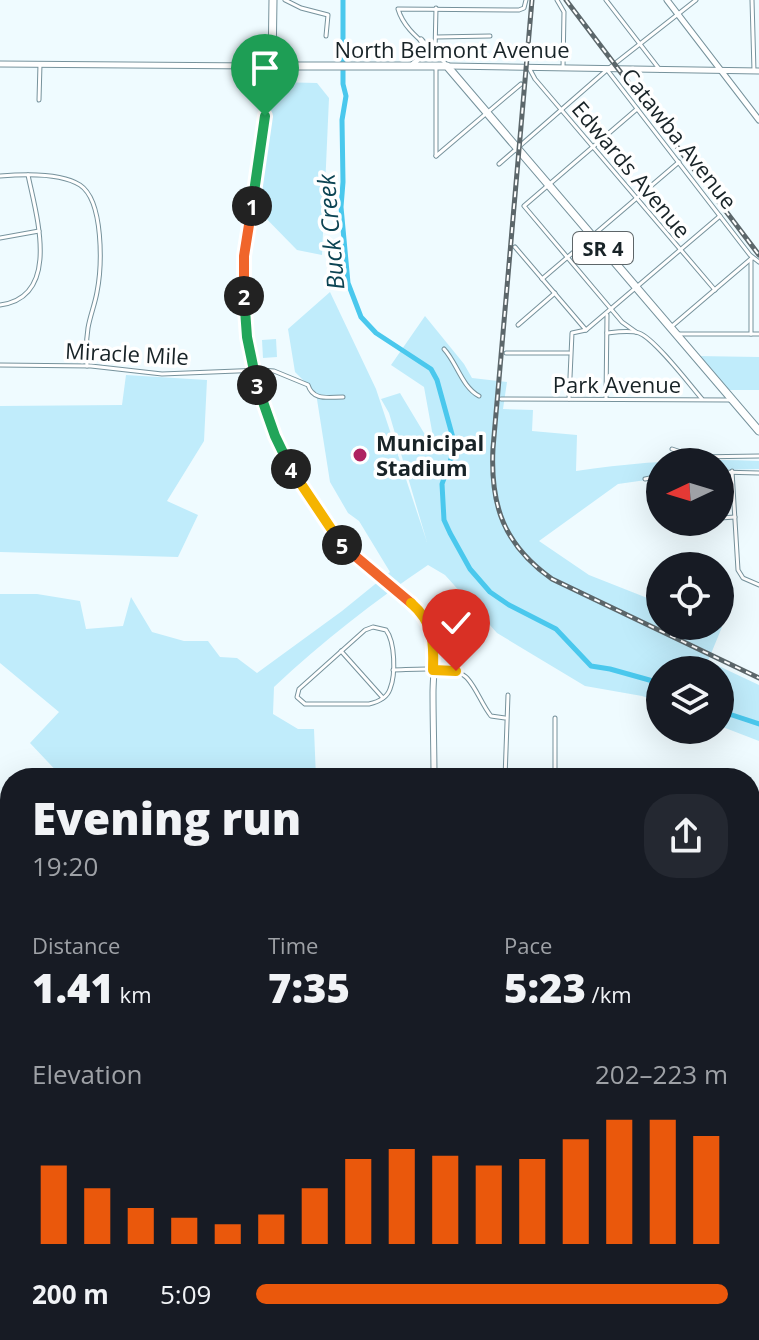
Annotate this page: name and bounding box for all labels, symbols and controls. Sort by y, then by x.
pin [231,34,299,116]
street label: North Belmont Avenue [334,34,570,64]
icon: arrive [243,46,287,90]
street label: Catawba Avenue [615,61,745,215]
street label: Edwards Avenue [566,94,698,244]
water label: Buck Creek [308,171,352,291]
pin: 1 [232,186,272,226]
text: 1 [246,191,258,221]
road number: SR 4 [573,232,633,264]
pin: 2 [224,276,264,316]
text: 2 [238,281,250,311]
street label: Miracle Mile [64,335,190,371]
pin: 3 [237,365,277,405]
street label: Park Avenue [553,369,681,399]
text: 3 [251,370,263,400]
place label: Municipal Stadium [376,427,484,482]
marker: Municipal Stadium [351,446,369,464]
north arrow [646,448,734,536]
map controls [646,448,734,744]
pin: 4 [271,449,311,489]
text: 4 [285,454,297,484]
pin: 5 [322,525,362,565]
text: 5 [336,530,348,560]
button: locate [646,552,734,640]
pin [422,589,490,671]
icon: check [434,601,478,645]
button: layers [646,656,734,744]
text: Evening run [32,788,301,848]
button: share [644,794,728,878]
text: 19:20 [32,848,98,884]
text: Distance [32,930,120,960]
text: Time [268,930,318,960]
text: Pace [504,930,552,960]
text: 1.41 [32,960,114,1015]
text: 7:35 [268,960,350,1015]
text: 5:23 [504,960,586,1015]
text: km [114,979,152,1009]
text: /km [586,979,632,1009]
text: Elevation [32,1056,142,1092]
text: 202–223 m [595,1056,728,1092]
text: 200 m [32,1276,109,1312]
text: 5:09 [160,1276,211,1312]

